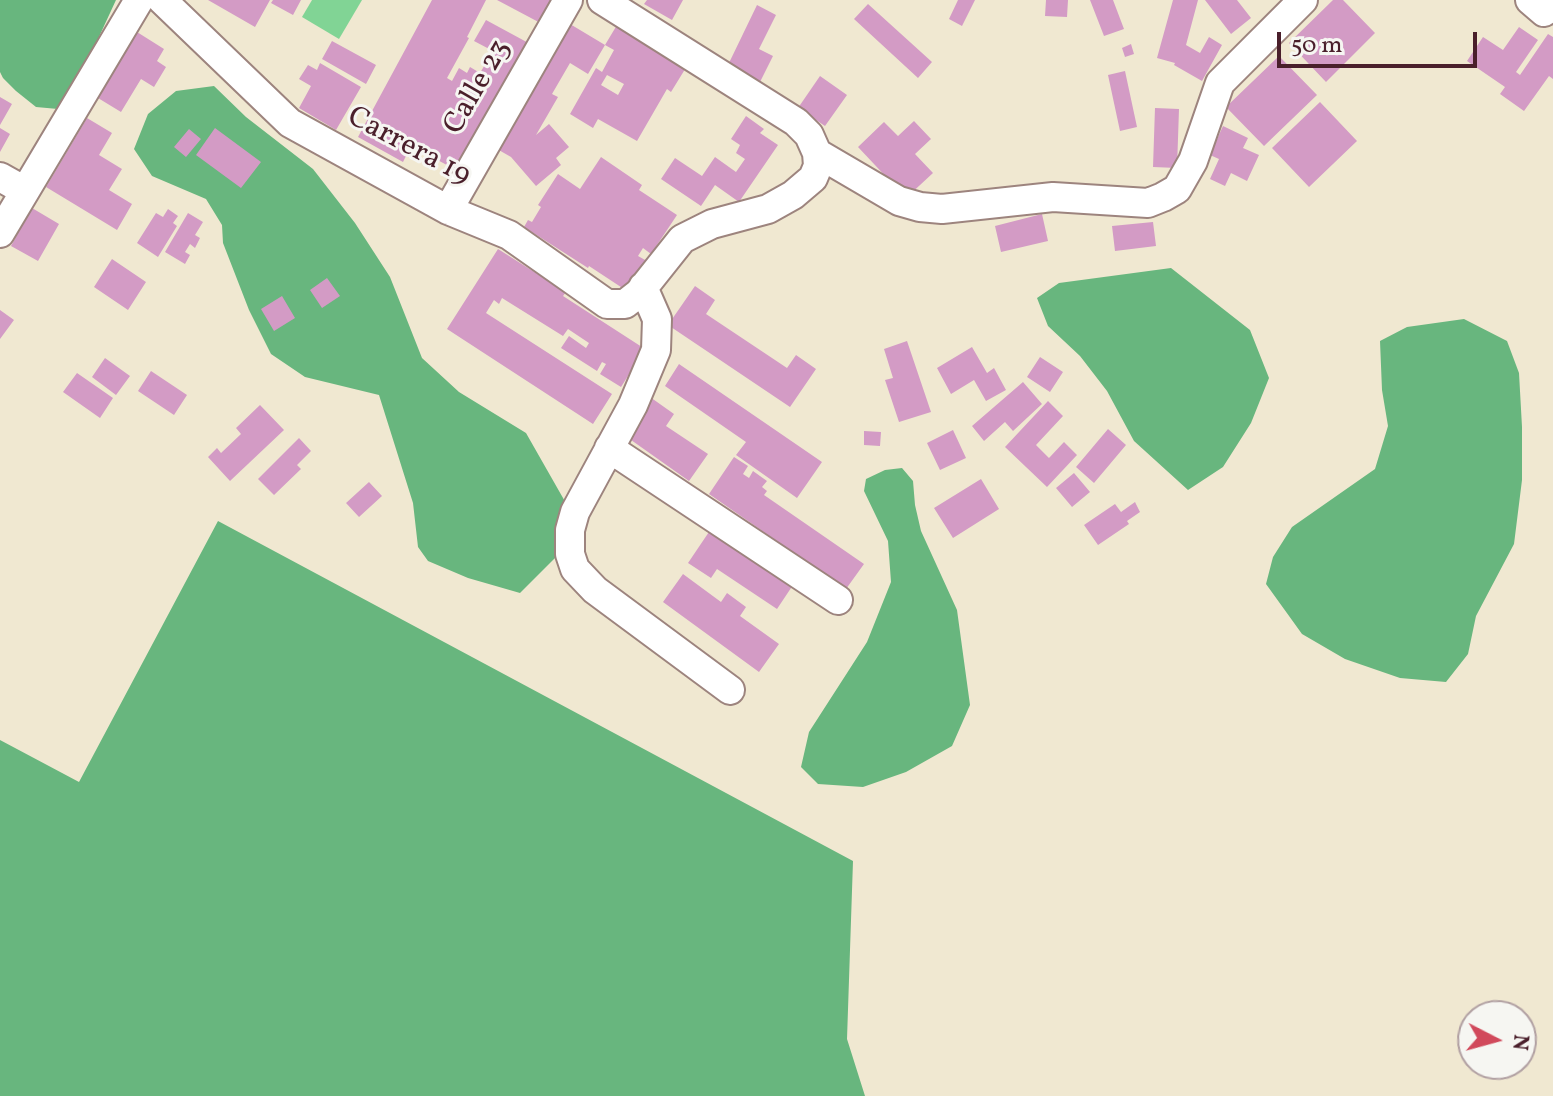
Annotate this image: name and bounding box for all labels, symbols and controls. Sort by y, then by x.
scale bar [1281,16,1481,66]
text: 50 m [1291,29,1343,63]
street label: Calle 23 [438,34,520,142]
street label: Carrera 19 [340,101,476,195]
north arrow [1457,1000,1537,1080]
text: N [1503,1033,1536,1052]

